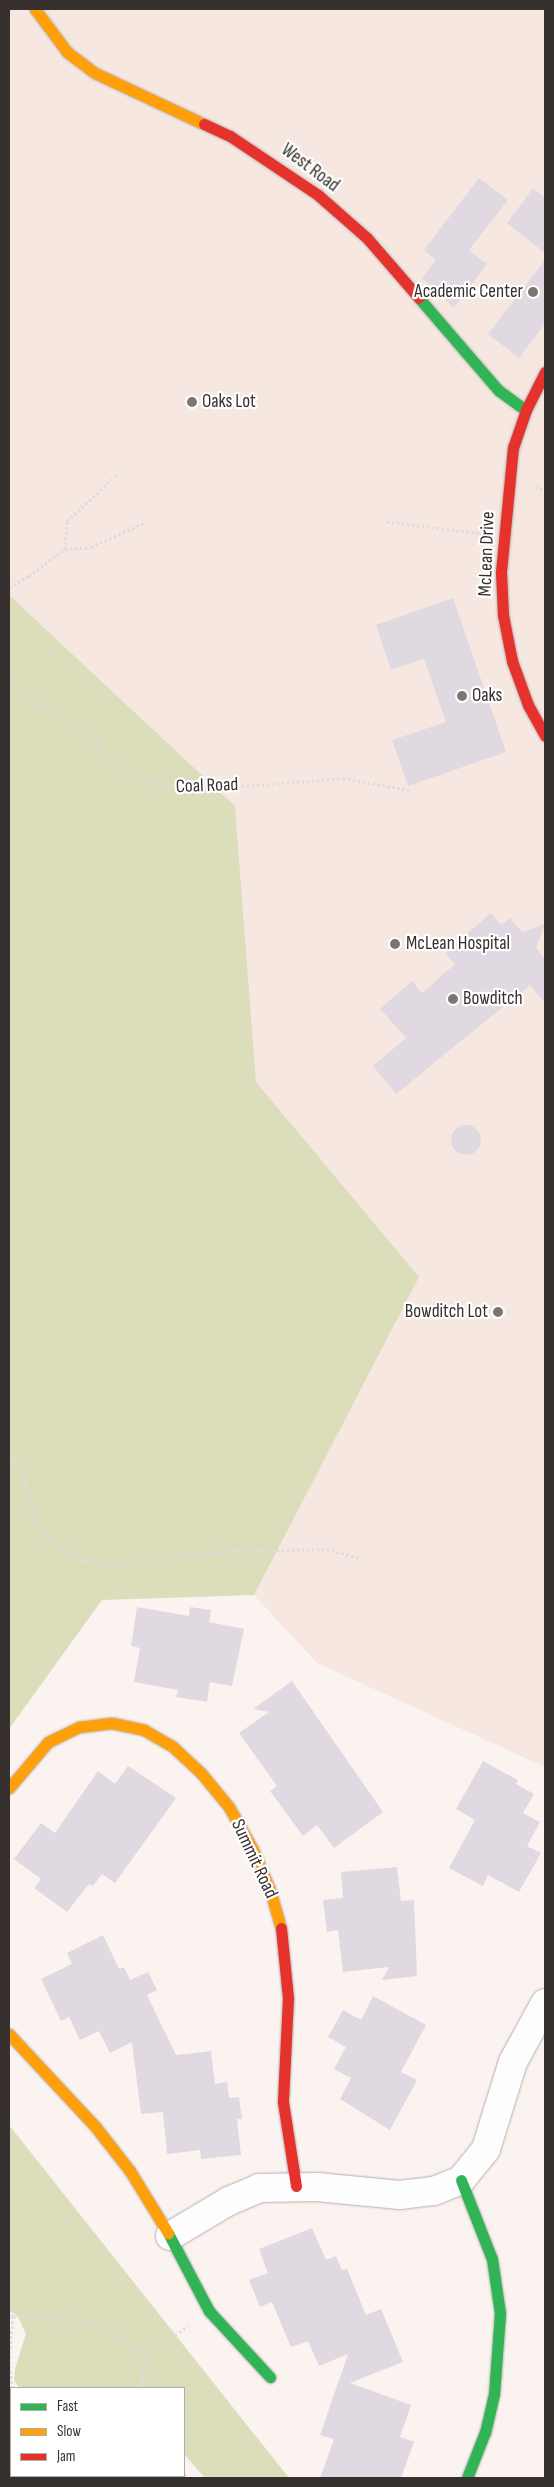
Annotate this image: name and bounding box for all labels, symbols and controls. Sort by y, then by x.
street label: West Road [276,139,344,197]
place label: Academic Center [414,281,523,303]
marker: Academic Center [527,286,539,298]
place label: Oaks Lot [202,391,256,413]
marker: Oaks Lot [186,396,198,408]
street label: McLean Drive [474,511,500,597]
place label: Oaks [472,685,502,707]
marker: Oaks [456,690,468,702]
street label: Coal Road [175,774,239,798]
place label: McLean Hospital [406,933,510,955]
marker: McLean Hospital [388,937,402,951]
place label: Bowditch [463,988,523,1010]
marker: Bowditch [447,993,459,1005]
place label: Bowditch Lot [405,1301,488,1323]
marker: Bowditch Lot [492,1306,504,1318]
street label: Summit Road [226,1816,282,1902]
legend [10,2387,185,2477]
text: Fast [57,2397,78,2416]
text: Slow [57,2422,81,2441]
text: Jam [57,2447,75,2466]

